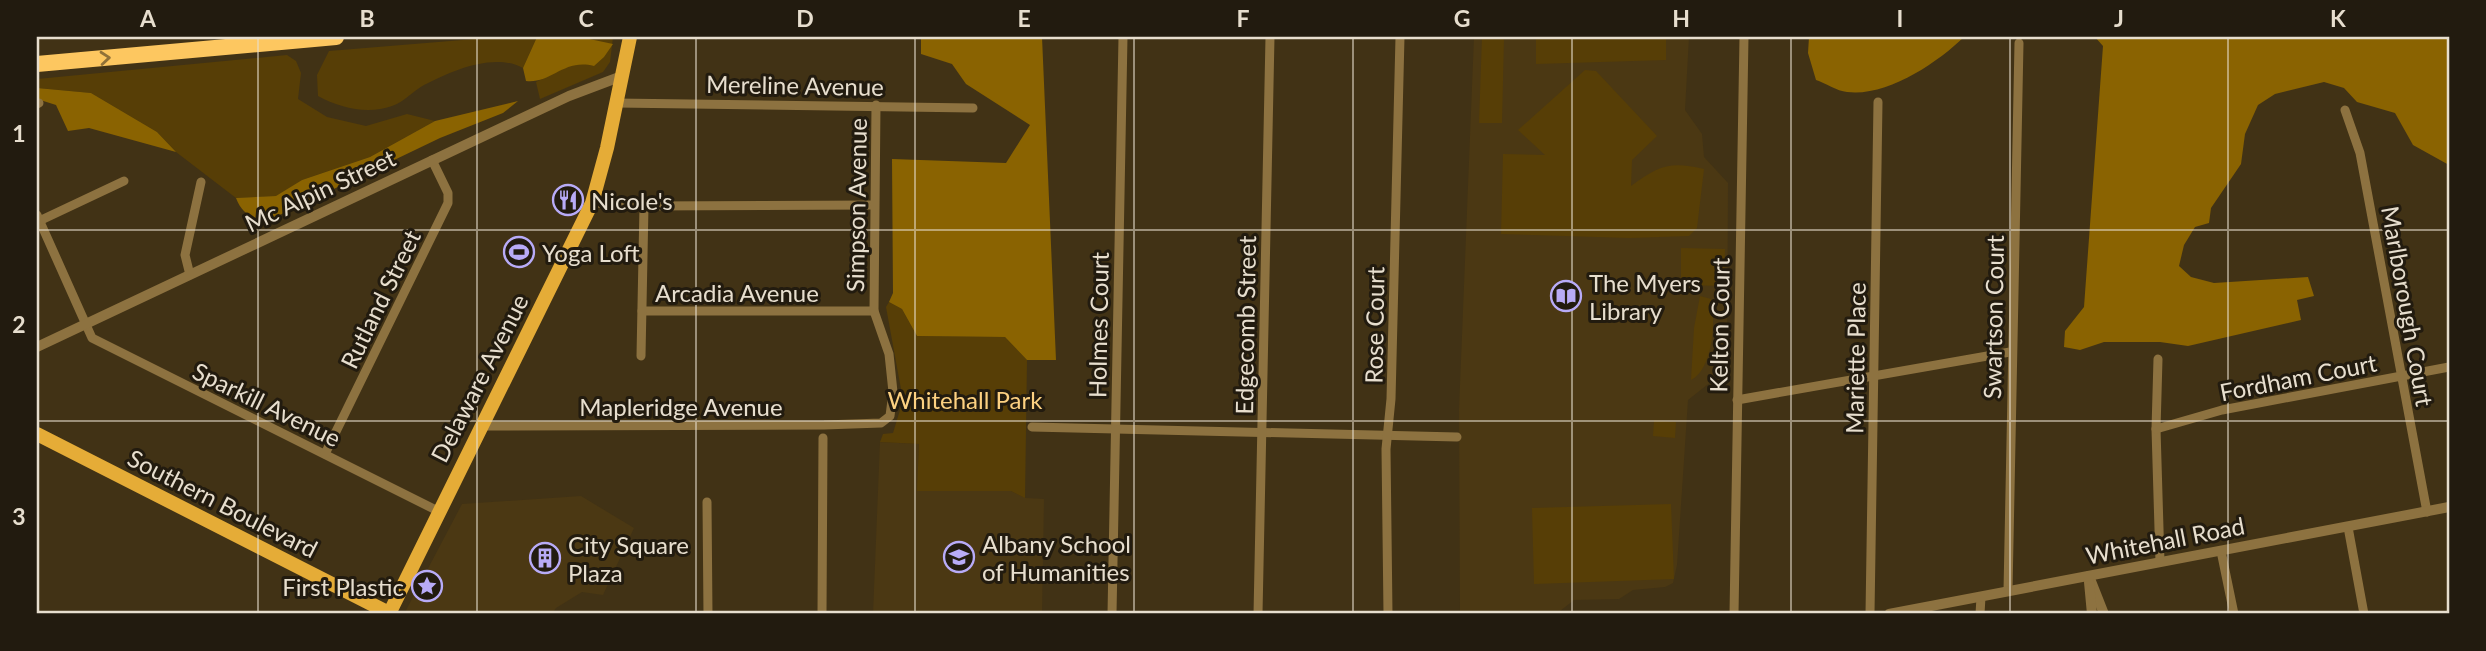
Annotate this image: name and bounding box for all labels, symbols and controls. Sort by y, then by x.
text: A [139,4,157,32]
text: B [359,4,375,32]
text: C [578,4,594,32]
text: D [796,4,814,32]
text: E [1017,4,1031,32]
text: F [1236,4,1250,32]
text: G [1454,4,1470,32]
text: H [1672,4,1690,32]
text: I [1897,4,1903,32]
text: J [2114,4,2124,32]
text: K [2330,4,2346,32]
one-way arrow [100,51,111,66]
street label: Mereline Avenue [706,69,884,101]
street label: Simpson Avenue [840,118,872,292]
text: 1 [12,119,26,147]
street label: Mc Alpin Street [240,142,400,237]
restaurant icon: Nicole's [551,183,585,217]
place label: Nicole's [591,186,673,215]
street label: Marlborough Court [2376,204,2440,409]
street label: Rutland Street [334,225,426,373]
street label: Swartson Court [1977,234,2009,399]
sports icon: Yoga Loft [502,235,536,269]
street label: Edgecomb Street [1229,235,1261,415]
place label: Yoga Loft [542,238,640,267]
street label: Holmes Court [1082,251,1114,398]
street label: Kelton Court [1703,257,1735,393]
street label: Rose Court [1358,266,1390,384]
place label: The Myers Library [1589,268,1701,325]
street label: Arcadia Avenue [655,278,819,307]
library icon: The Myers Library [1549,279,1583,313]
street label: Mariette Place [1839,282,1871,434]
street label: Delaware Avenue [424,289,534,467]
text: 2 [12,310,26,338]
street label: Fordham Court [2217,348,2379,406]
street label: Sparkill Avenue [188,356,346,452]
park label: Whitehall Park [888,385,1043,414]
street label: Mapleridge Avenue [579,392,783,421]
street label: Southern Boulevard [123,443,323,563]
text: 3 [12,502,26,530]
street label: Whitehall Road [2083,510,2247,570]
place label: Albany School of Humanities [982,529,1131,586]
place label: City Square Plaza [568,530,689,587]
school or university icon: Albany School of Humanities [942,540,976,574]
building icon: City Square Plaza [528,541,562,575]
place icon: First Plastic [410,569,444,603]
place label: First Plastic [282,572,404,601]

